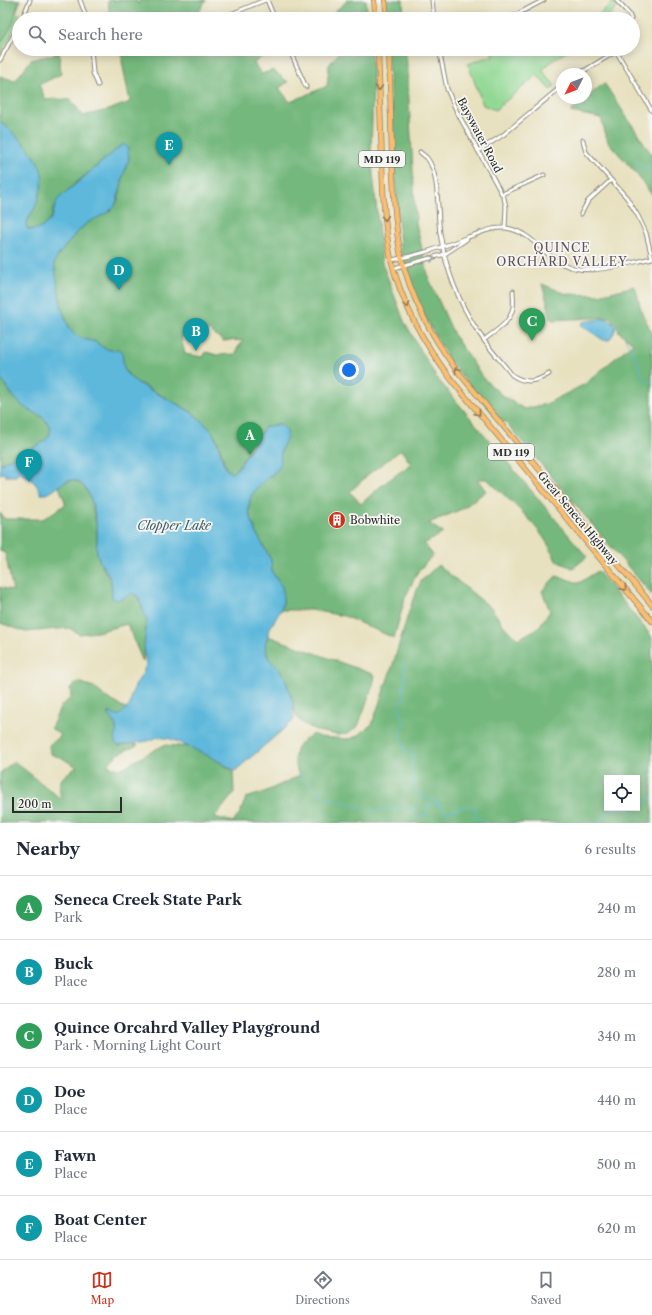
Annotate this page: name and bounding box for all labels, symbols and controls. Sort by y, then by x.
search box [12,12,640,56]
icon: search [26,23,48,45]
text: Search here [58,25,143,44]
north arrow [556,68,592,104]
one-way arrow [375,85,384,91]
street label: Bayswater Road [454,95,506,175]
pin: E [156,132,182,165]
road number: MD 119 [359,151,405,167]
one-way arrow [381,215,390,221]
district label: QUINCE ORCHARD VALLEY [496,240,628,269]
one-way arrow [428,254,435,263]
pin: D [106,257,132,290]
one-way arrow [402,302,410,309]
pin: C [519,308,545,341]
pin: B [183,318,209,351]
your location [339,360,359,380]
one-way arrow [454,368,461,375]
one-way arrow [474,408,481,416]
pin: A [237,422,263,455]
road number: MD 119 [488,444,534,460]
pin: F [16,449,42,482]
street label: Great Seneca Highway [535,468,622,568]
building icon: Bobwhite [327,510,347,530]
place label: Bobwhite [350,513,400,527]
water label: Clopper Lake [137,518,212,533]
one-way arrow [620,584,627,591]
map controls [604,775,640,811]
button: locate [604,775,640,811]
scale bar [12,795,122,814]
text: 200 m [18,797,51,811]
text: Nearby [16,839,80,859]
text: 6 results [585,841,636,857]
text: Seneca Creek State Park [54,890,242,909]
text: A [24,900,34,916]
text: 240 m [597,900,636,916]
text: Park [54,909,82,925]
text: Buck [54,954,93,973]
text: B [24,964,34,980]
text: 280 m [597,964,636,980]
text: Place [54,973,87,989]
text: Quince Orcahrd Valley Playground [54,1018,320,1037]
text: C [24,1028,34,1044]
text: 340 m [598,1028,636,1044]
text: Park · Morning Light Court [54,1037,221,1053]
text: Doe [54,1082,86,1101]
text: D [23,1092,35,1108]
text: 440 m [597,1092,636,1108]
text: Place [54,1101,87,1117]
text: Fawn [54,1146,96,1165]
text: E [24,1156,34,1172]
text: 500 m [597,1156,636,1172]
text: Place [54,1165,87,1181]
text: Boat Center [54,1210,147,1229]
text: F [25,1220,33,1236]
text: 620 m [597,1220,636,1236]
text: Place [54,1229,87,1245]
tab: Map [91,1269,114,1307]
tab: Directions [295,1269,350,1307]
tab: Saved [531,1269,561,1307]

